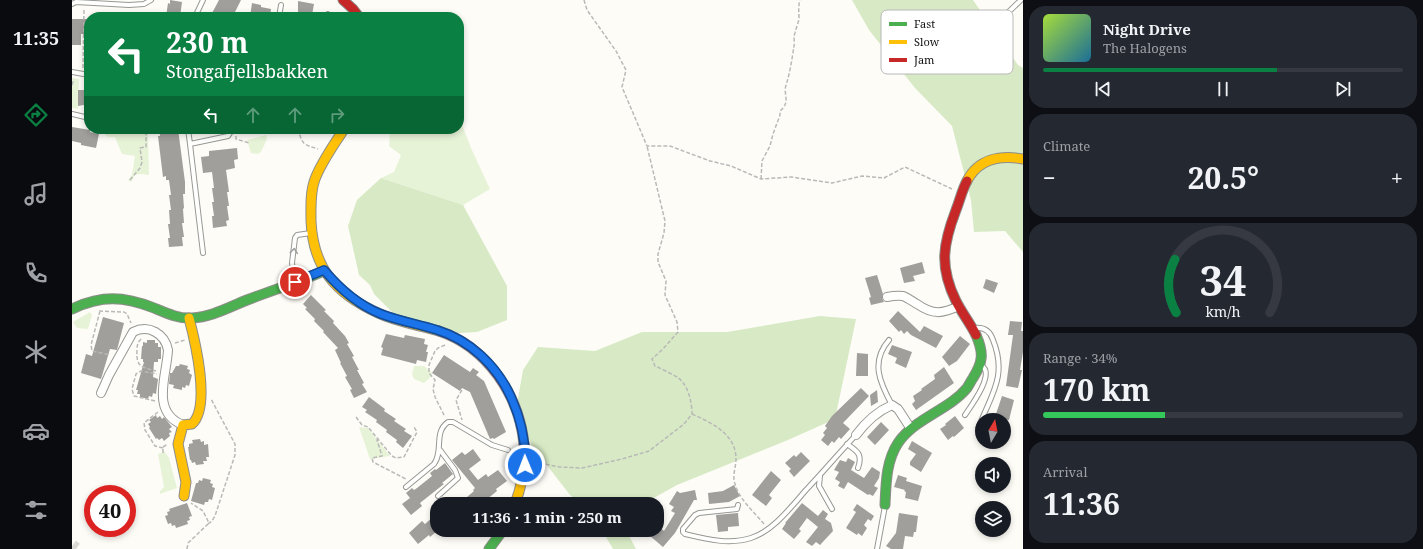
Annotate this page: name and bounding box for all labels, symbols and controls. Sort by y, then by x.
legend [881,10,1013,74]
text: Fast [914,16,935,31]
text: Night Drive [1103,19,1191,39]
text: 230 m [166,23,248,61]
text: 11:35 [13,26,59,50]
icon: left [100,28,152,80]
text: Slow [914,34,940,49]
text: The Halogens [1103,39,1187,57]
text: Jam [913,52,935,67]
text: Stongafjellsbakken [166,59,328,83]
icon: previous [1092,78,1114,100]
icon: pause [1212,78,1234,100]
icon: next [1332,78,1354,100]
icon: directions [22,101,50,129]
icon: left [200,104,222,126]
icon: ahead [242,104,264,126]
icon: ahead [284,104,306,126]
icon: right [326,104,348,126]
text: Climate [1043,137,1090,155]
text: 20.5° [1187,157,1259,198]
text: − [1043,162,1056,192]
text: + [1391,162,1403,192]
icon: music [22,180,50,208]
one-way arrow [289,248,298,254]
text: 34 [1199,251,1247,307]
icon: phone [22,259,50,287]
pin [278,265,312,299]
icon: arrive [284,271,306,293]
text: km/h [1205,301,1241,320]
icon: climate [22,338,50,366]
text: Range · 34% [1043,349,1117,367]
text: 170 km [1043,369,1150,410]
north arrow [975,413,1011,449]
map controls [975,413,1011,537]
icon: car [22,417,50,445]
position arrow [504,444,546,486]
button: sound [975,457,1011,493]
text: Arrival [1043,463,1087,481]
text: 11:36 [1043,483,1120,524]
speed limit sign: 40 [84,485,136,537]
icon: filters [22,496,50,524]
button: layers [975,501,1011,537]
text: 11:36 · 1 min · 250 m [472,507,622,527]

